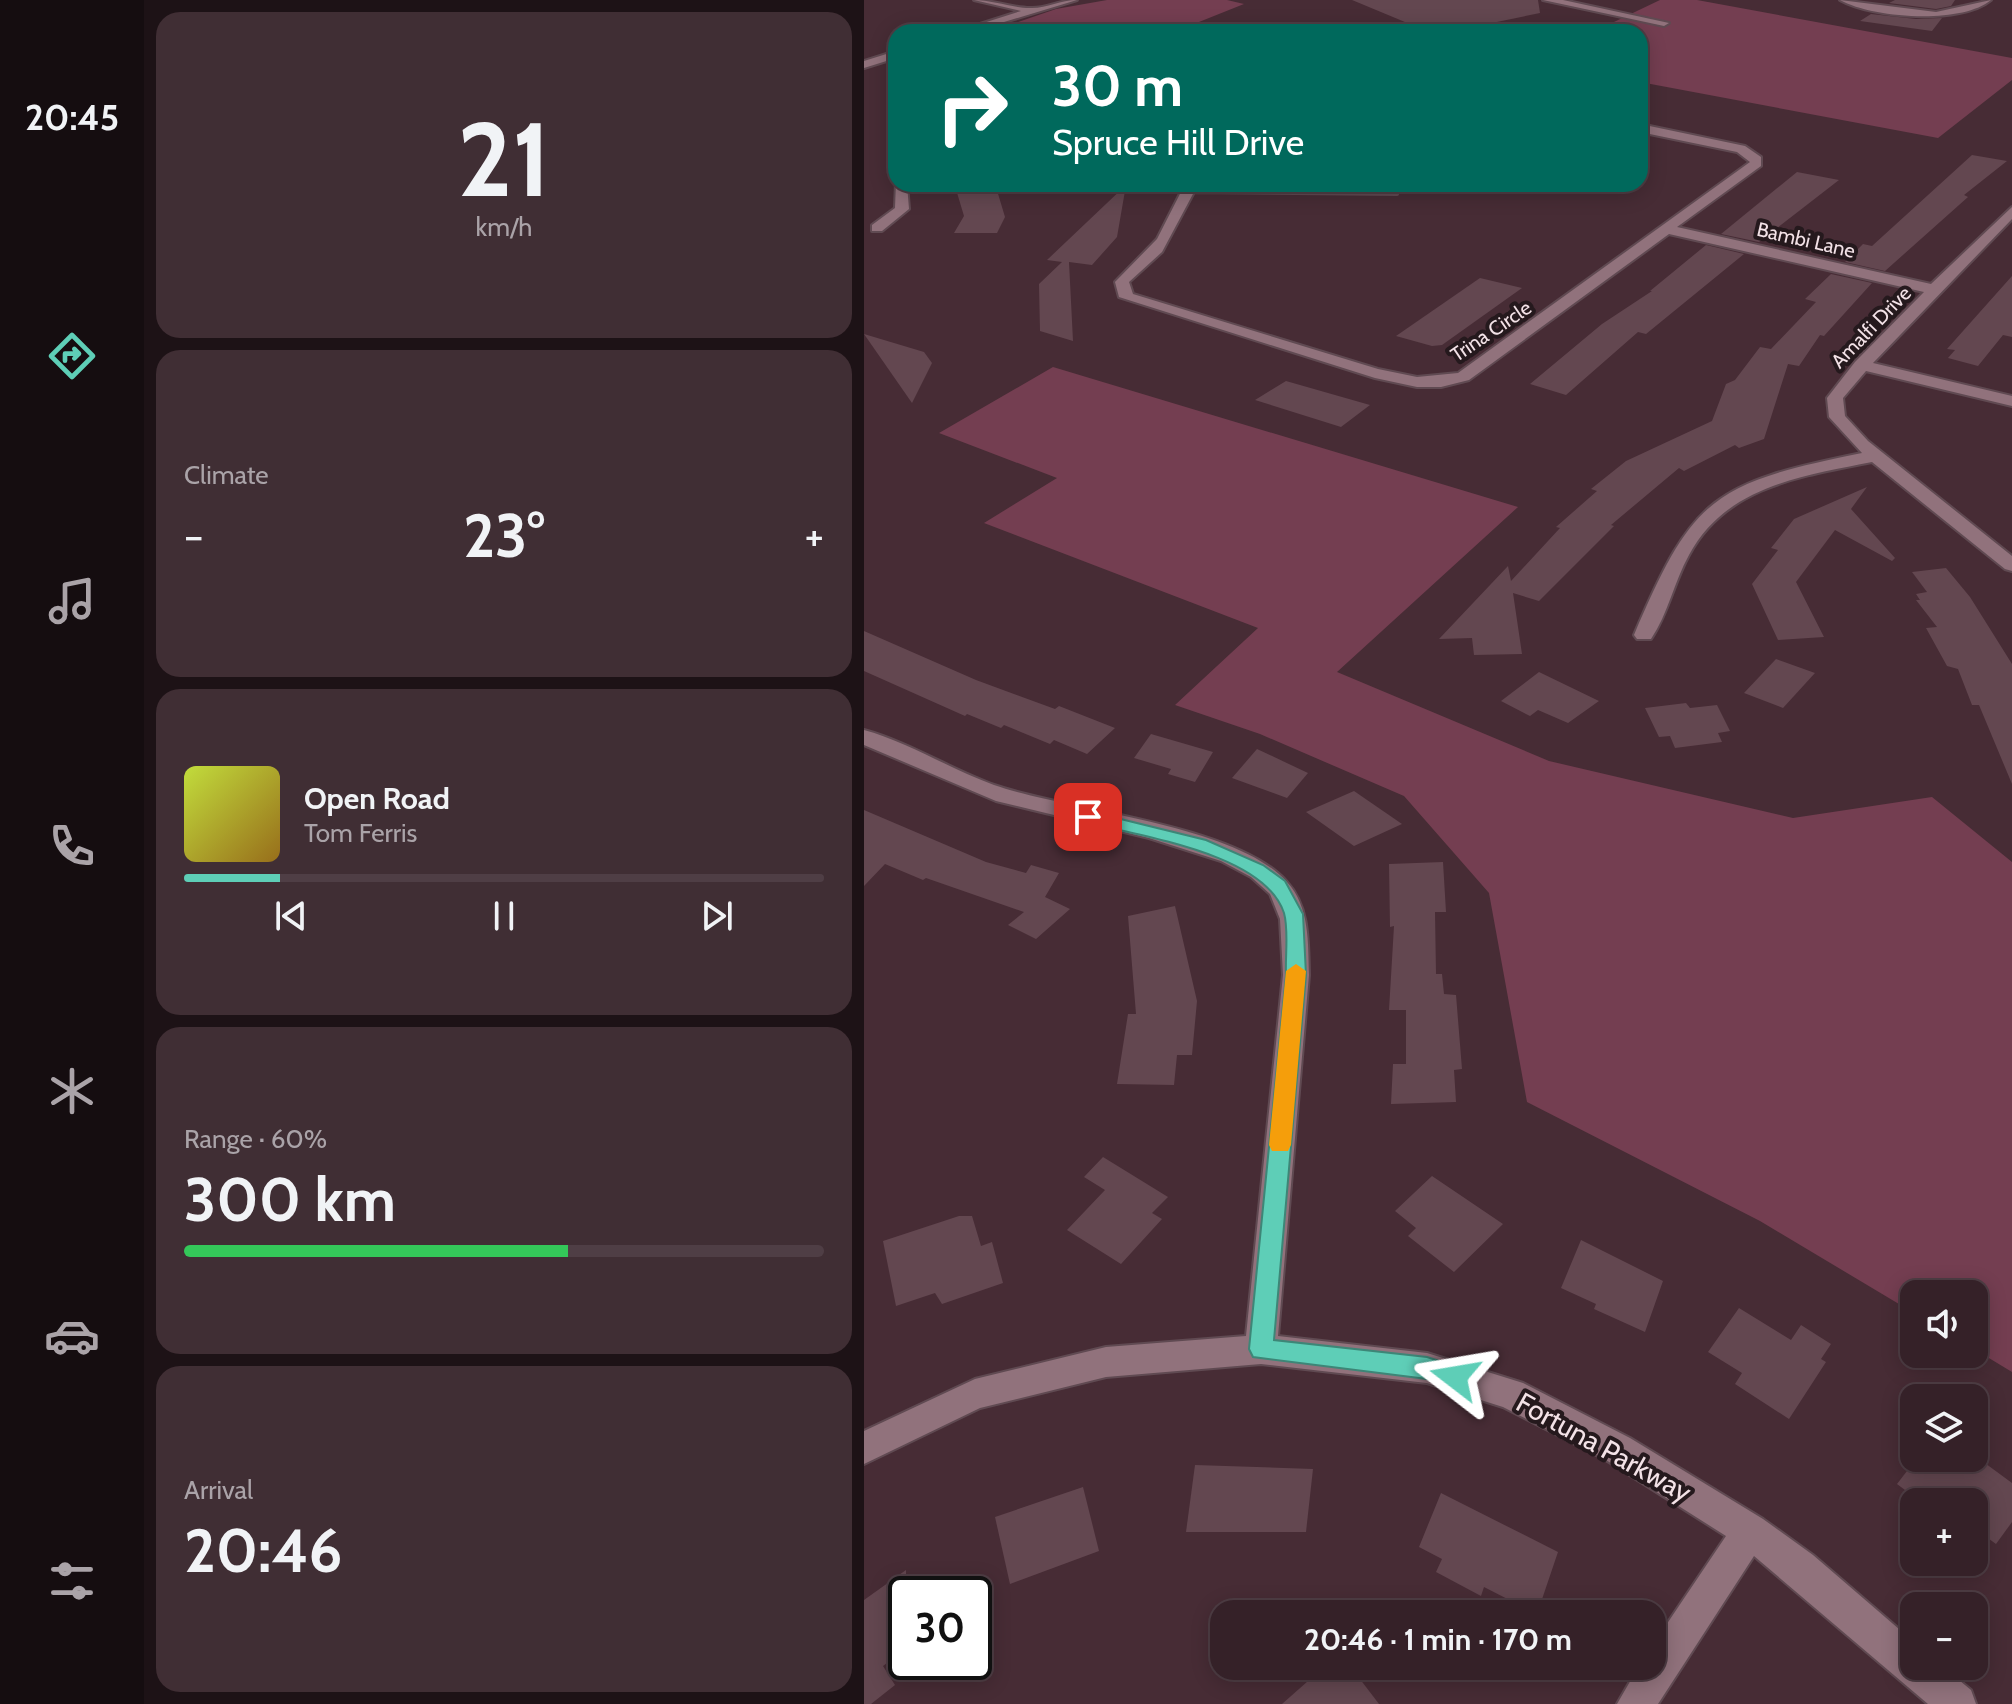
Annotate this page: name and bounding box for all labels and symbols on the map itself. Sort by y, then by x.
street label: Bambi Lane [1755,217,1857,263]
street label: Amalfi Drive [1826,281,1916,373]
street label: Trina Circle [1446,295,1536,367]
pin [1054,783,1122,851]
position arrow [1413,1335,1497,1419]
street label: Fortuna Parkway [1511,1385,1697,1509]
speed limit sign: 30 [888,1576,992,1680]

